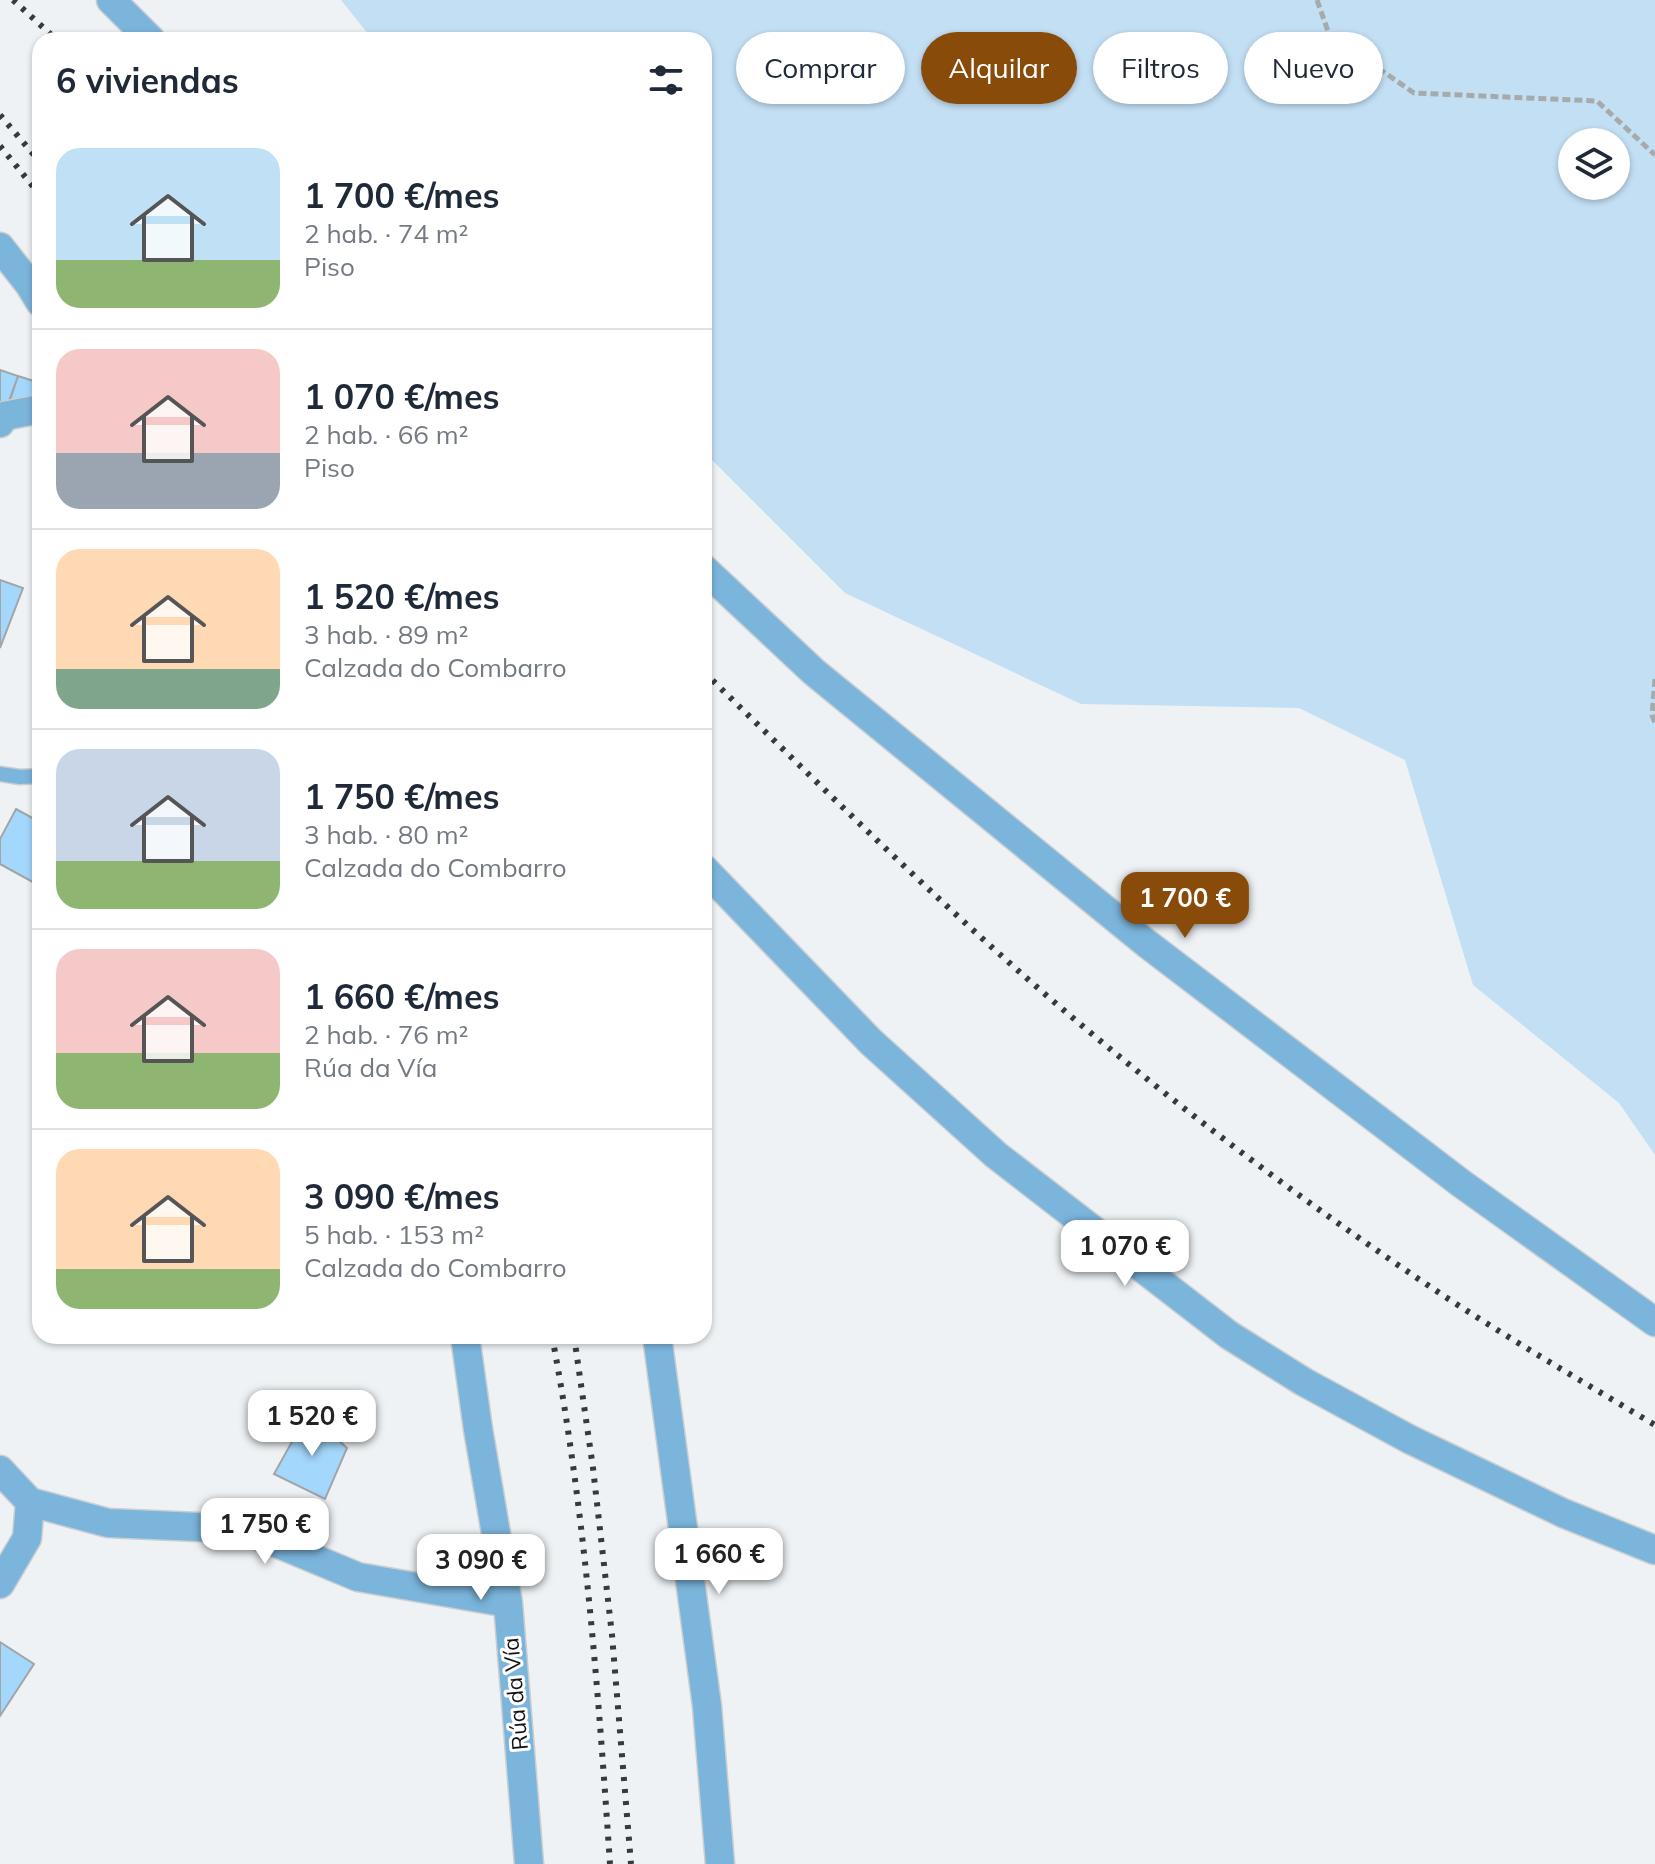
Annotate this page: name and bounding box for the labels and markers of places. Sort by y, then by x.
pin: 1 700 € [1111,872,1259,940]
pin: 1 070 € [1051,1220,1199,1288]
pin: 1 520 € [238,1390,386,1458]
pin: 1 750 € [191,1498,339,1566]
pin: 1 660 € [645,1528,793,1596]
pin: 3 090 € [407,1534,555,1602]

